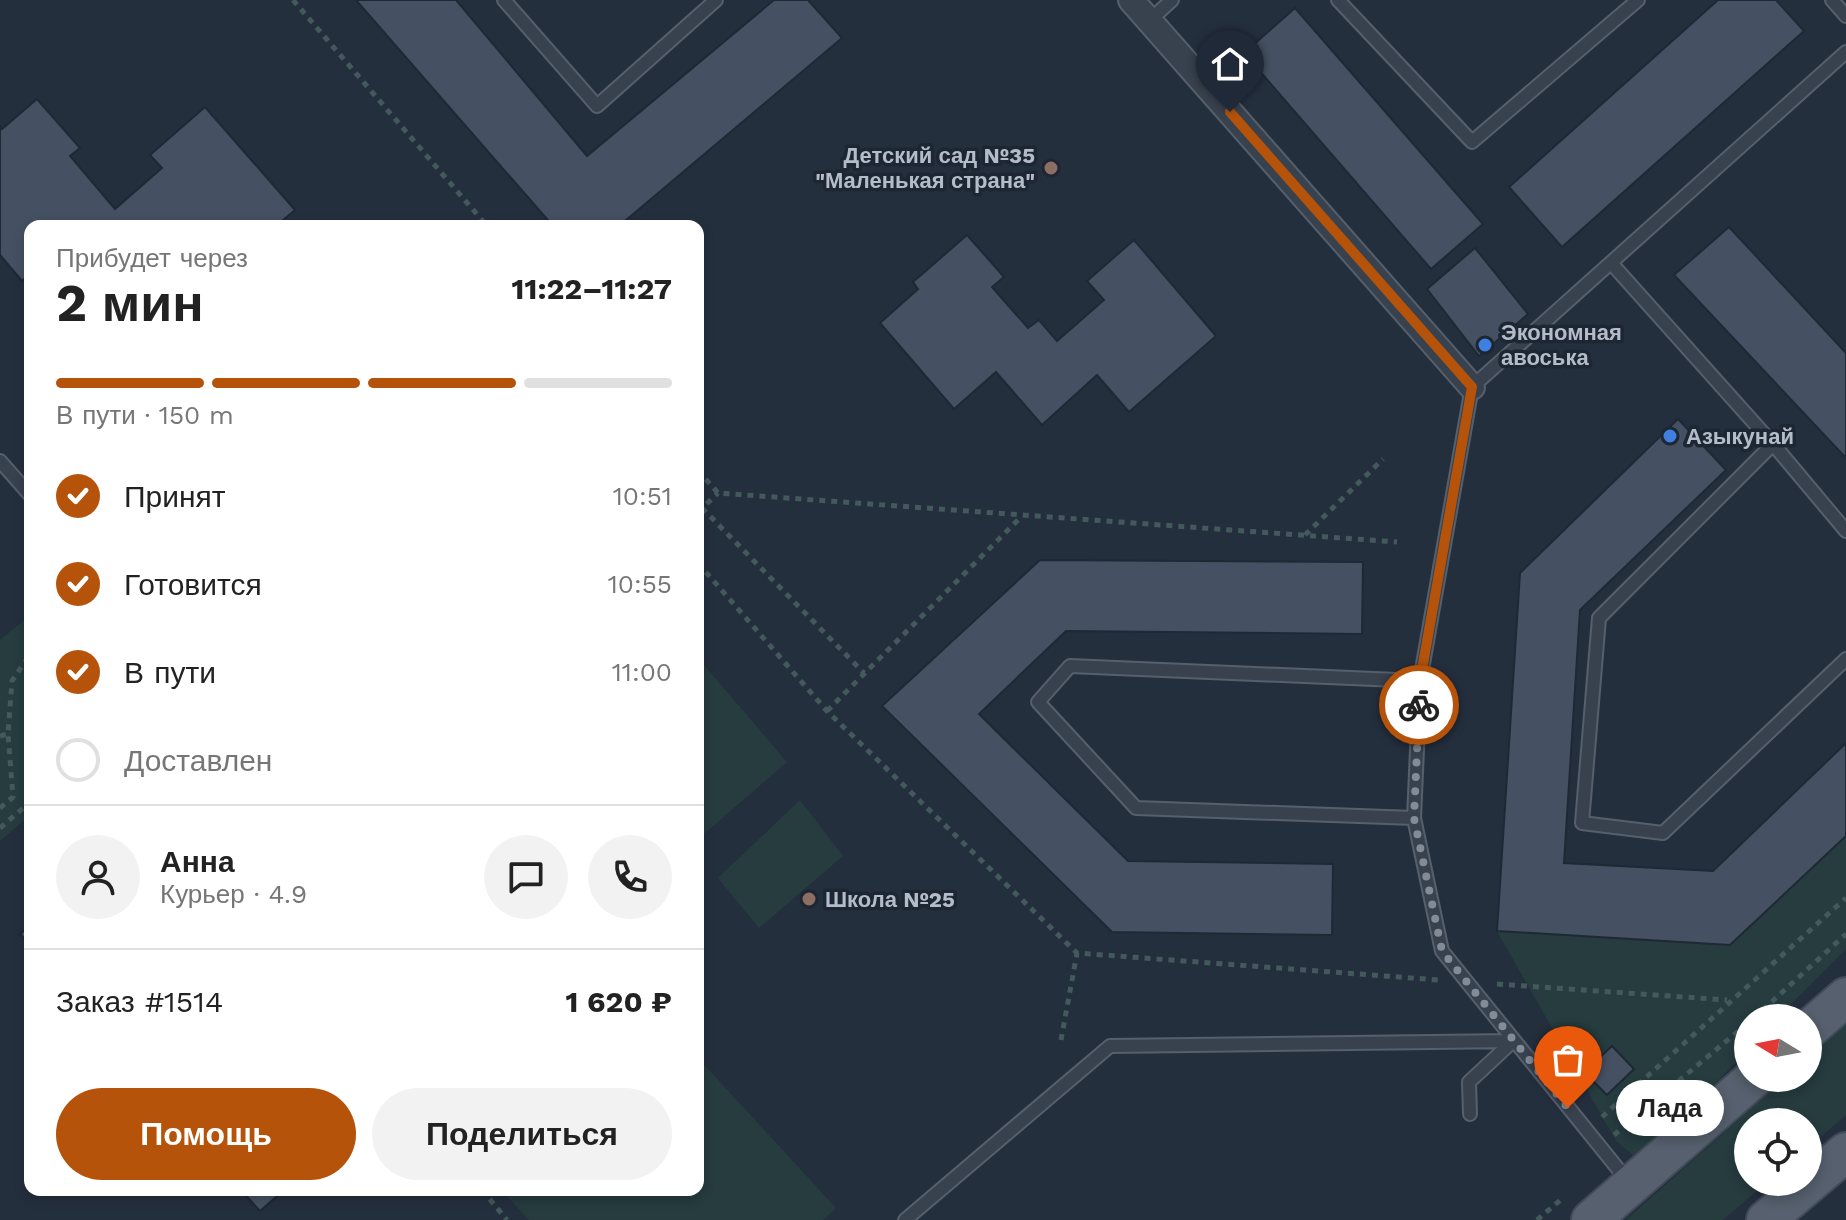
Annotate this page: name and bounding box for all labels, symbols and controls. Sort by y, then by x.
pin [1196,30,1264,112]
icon: home [1208,42,1252,86]
place label: Детский сад №35 "Маленькая страна" [815,143,1035,193]
marker: Детский сад №35 "Маленькая страна" [1042,159,1060,177]
text: Прибудет через [56,243,248,273]
text: 11:22–11:27 [512,271,672,306]
text: 2 мин [56,273,204,334]
place label: Экономная авоська [1501,320,1622,370]
marker: Экономная авоська [1476,336,1494,354]
text: В пути · 150 m [56,400,234,430]
place label: Азыкунай [1686,424,1794,449]
marker: Азыкунай [1661,427,1679,445]
icon: check [56,474,100,518]
text: Принят [124,479,226,514]
text: 10:51 [613,481,672,511]
icon: check [56,562,100,606]
text: Готовится [124,567,262,602]
text: 10:55 [608,569,672,599]
icon: check [56,650,100,694]
text: В пути [124,655,216,690]
text: 11:00 [612,657,672,687]
courier [1379,665,1459,745]
icon: bike [1397,683,1441,727]
text: Доставлен [124,743,272,778]
button: person [56,835,140,919]
button: chat [484,835,568,919]
button: phone [588,835,672,919]
text: Анна [160,844,235,879]
text: Курьер · 4.9 [160,879,307,909]
place label: Школа №25 [825,887,955,912]
marker: Школа №25 [800,890,818,908]
text: Заказ #1514 [56,984,223,1019]
text: 1 620 ₽ [566,984,672,1019]
north arrow [1734,1004,1822,1092]
map controls [1734,1004,1822,1196]
pin [1534,1026,1602,1108]
icon: bag [1546,1038,1590,1082]
callout: Лада [1616,1080,1724,1136]
button: Помощь [56,1088,356,1180]
button: Поделиться [372,1088,672,1180]
text: Лада [1638,1093,1702,1123]
button: locate [1734,1108,1822,1196]

